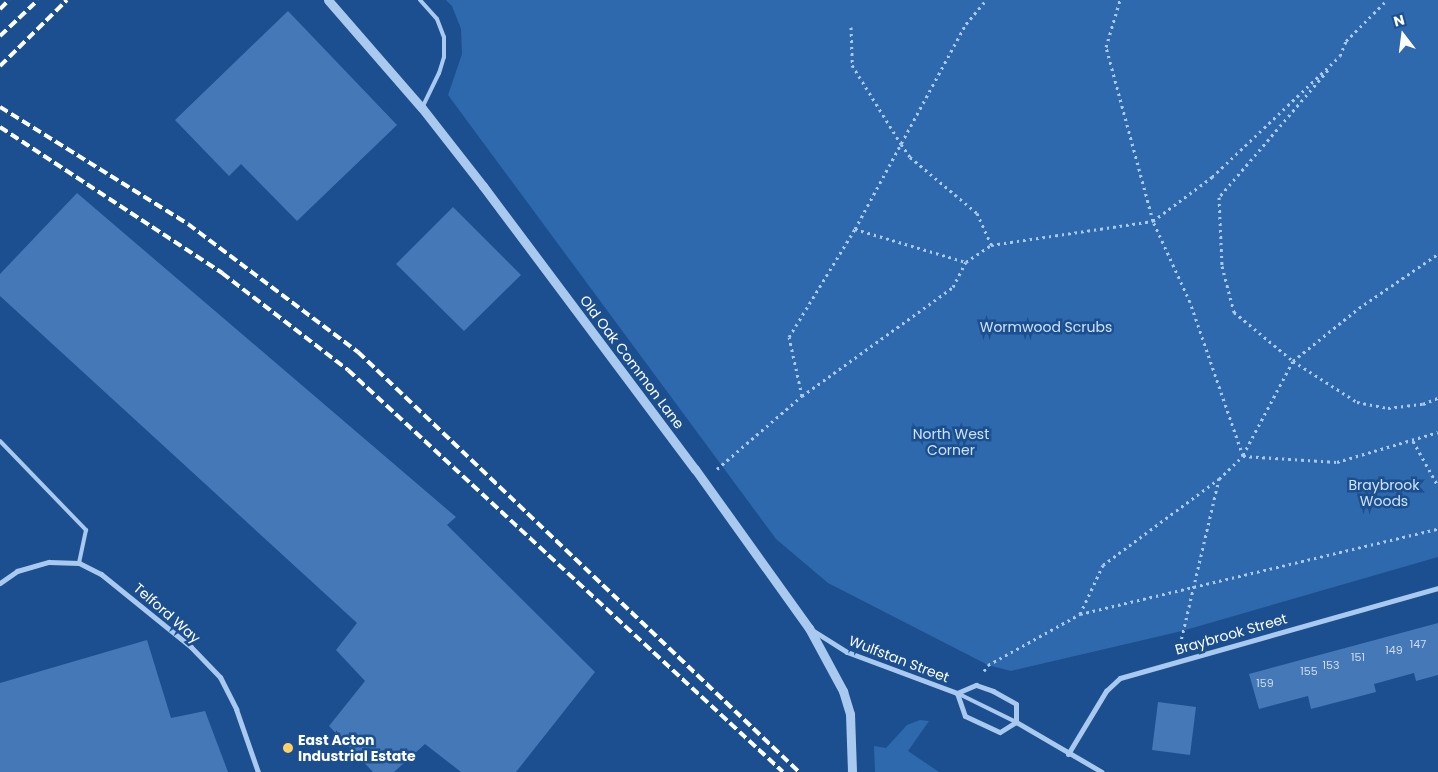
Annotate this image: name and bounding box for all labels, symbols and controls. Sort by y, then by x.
text: N [1391,9,1407,32]
north arrow [1378,10,1428,60]
street label: Old Oak Common Lane [576,292,688,432]
park label: Wormwood Scrubs [980,319,1112,335]
park label: North West Corner [913,426,989,458]
park label: Braybrook Woods [1349,477,1419,510]
street label: Telford Way [130,580,204,646]
street label: Braybrook Street [1173,610,1289,658]
street label: Wulfstan Street [846,632,952,686]
house number: 147 [1410,637,1426,651]
house number: 149 [1385,643,1403,657]
house number: 151 [1351,650,1365,664]
house number: 153 [1323,658,1339,672]
house number: 155 [1300,664,1318,678]
house number: 159 [1256,676,1274,690]
place label: East Acton Industrial Estate [298,732,416,764]
marker: East Acton Industrial Estate [282,742,294,754]

